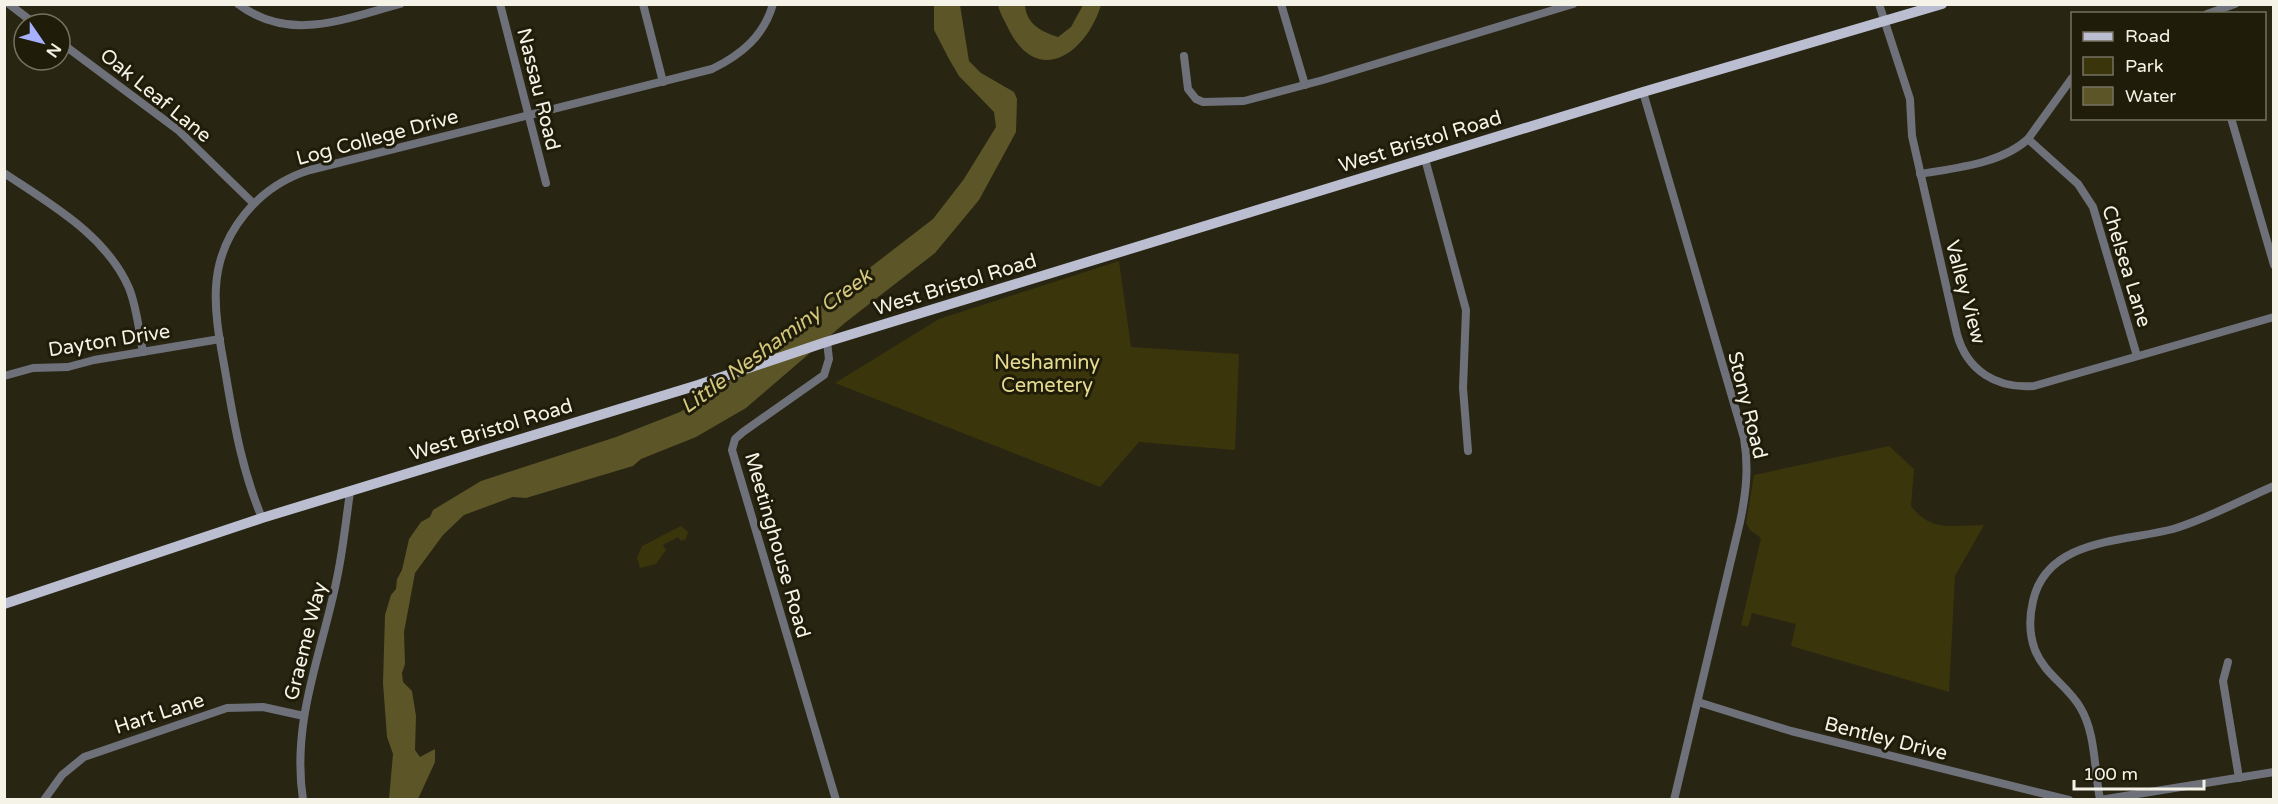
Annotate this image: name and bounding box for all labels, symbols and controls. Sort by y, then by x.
north arrow [12,12,72,72]
legend [2071,12,2266,120]
text: Road [2125,25,2170,47]
street label: Nassau Road [511,26,565,153]
text: N [42,39,65,61]
street label: Oak Leaf Lane [95,44,216,148]
text: Park [2125,55,2164,77]
text: Water [2125,85,2176,107]
street label: Log College Drive [294,105,461,171]
street label: West Bristol Road [1336,106,1505,178]
street label: Chelsea Lane [2096,203,2156,330]
street label: Valley View [1940,238,1990,347]
street label: West Bristol Road [871,249,1040,321]
water label: Little Neshaminy Creek [676,263,878,419]
street label: Dayton Drive [46,319,172,362]
street label: Stony Road [1722,349,1772,461]
park label: Neshaminy Cemetery [994,351,1100,398]
street label: West Bristol Road [407,394,576,466]
street label: Meetinghouse Road [739,450,815,641]
street label: Graeme Way [280,579,332,703]
street label: Hart Lane [111,688,207,740]
street label: Bentley Drive [1822,712,1950,766]
scale bar [2074,753,2204,791]
text: 100 m [2083,763,2138,785]

